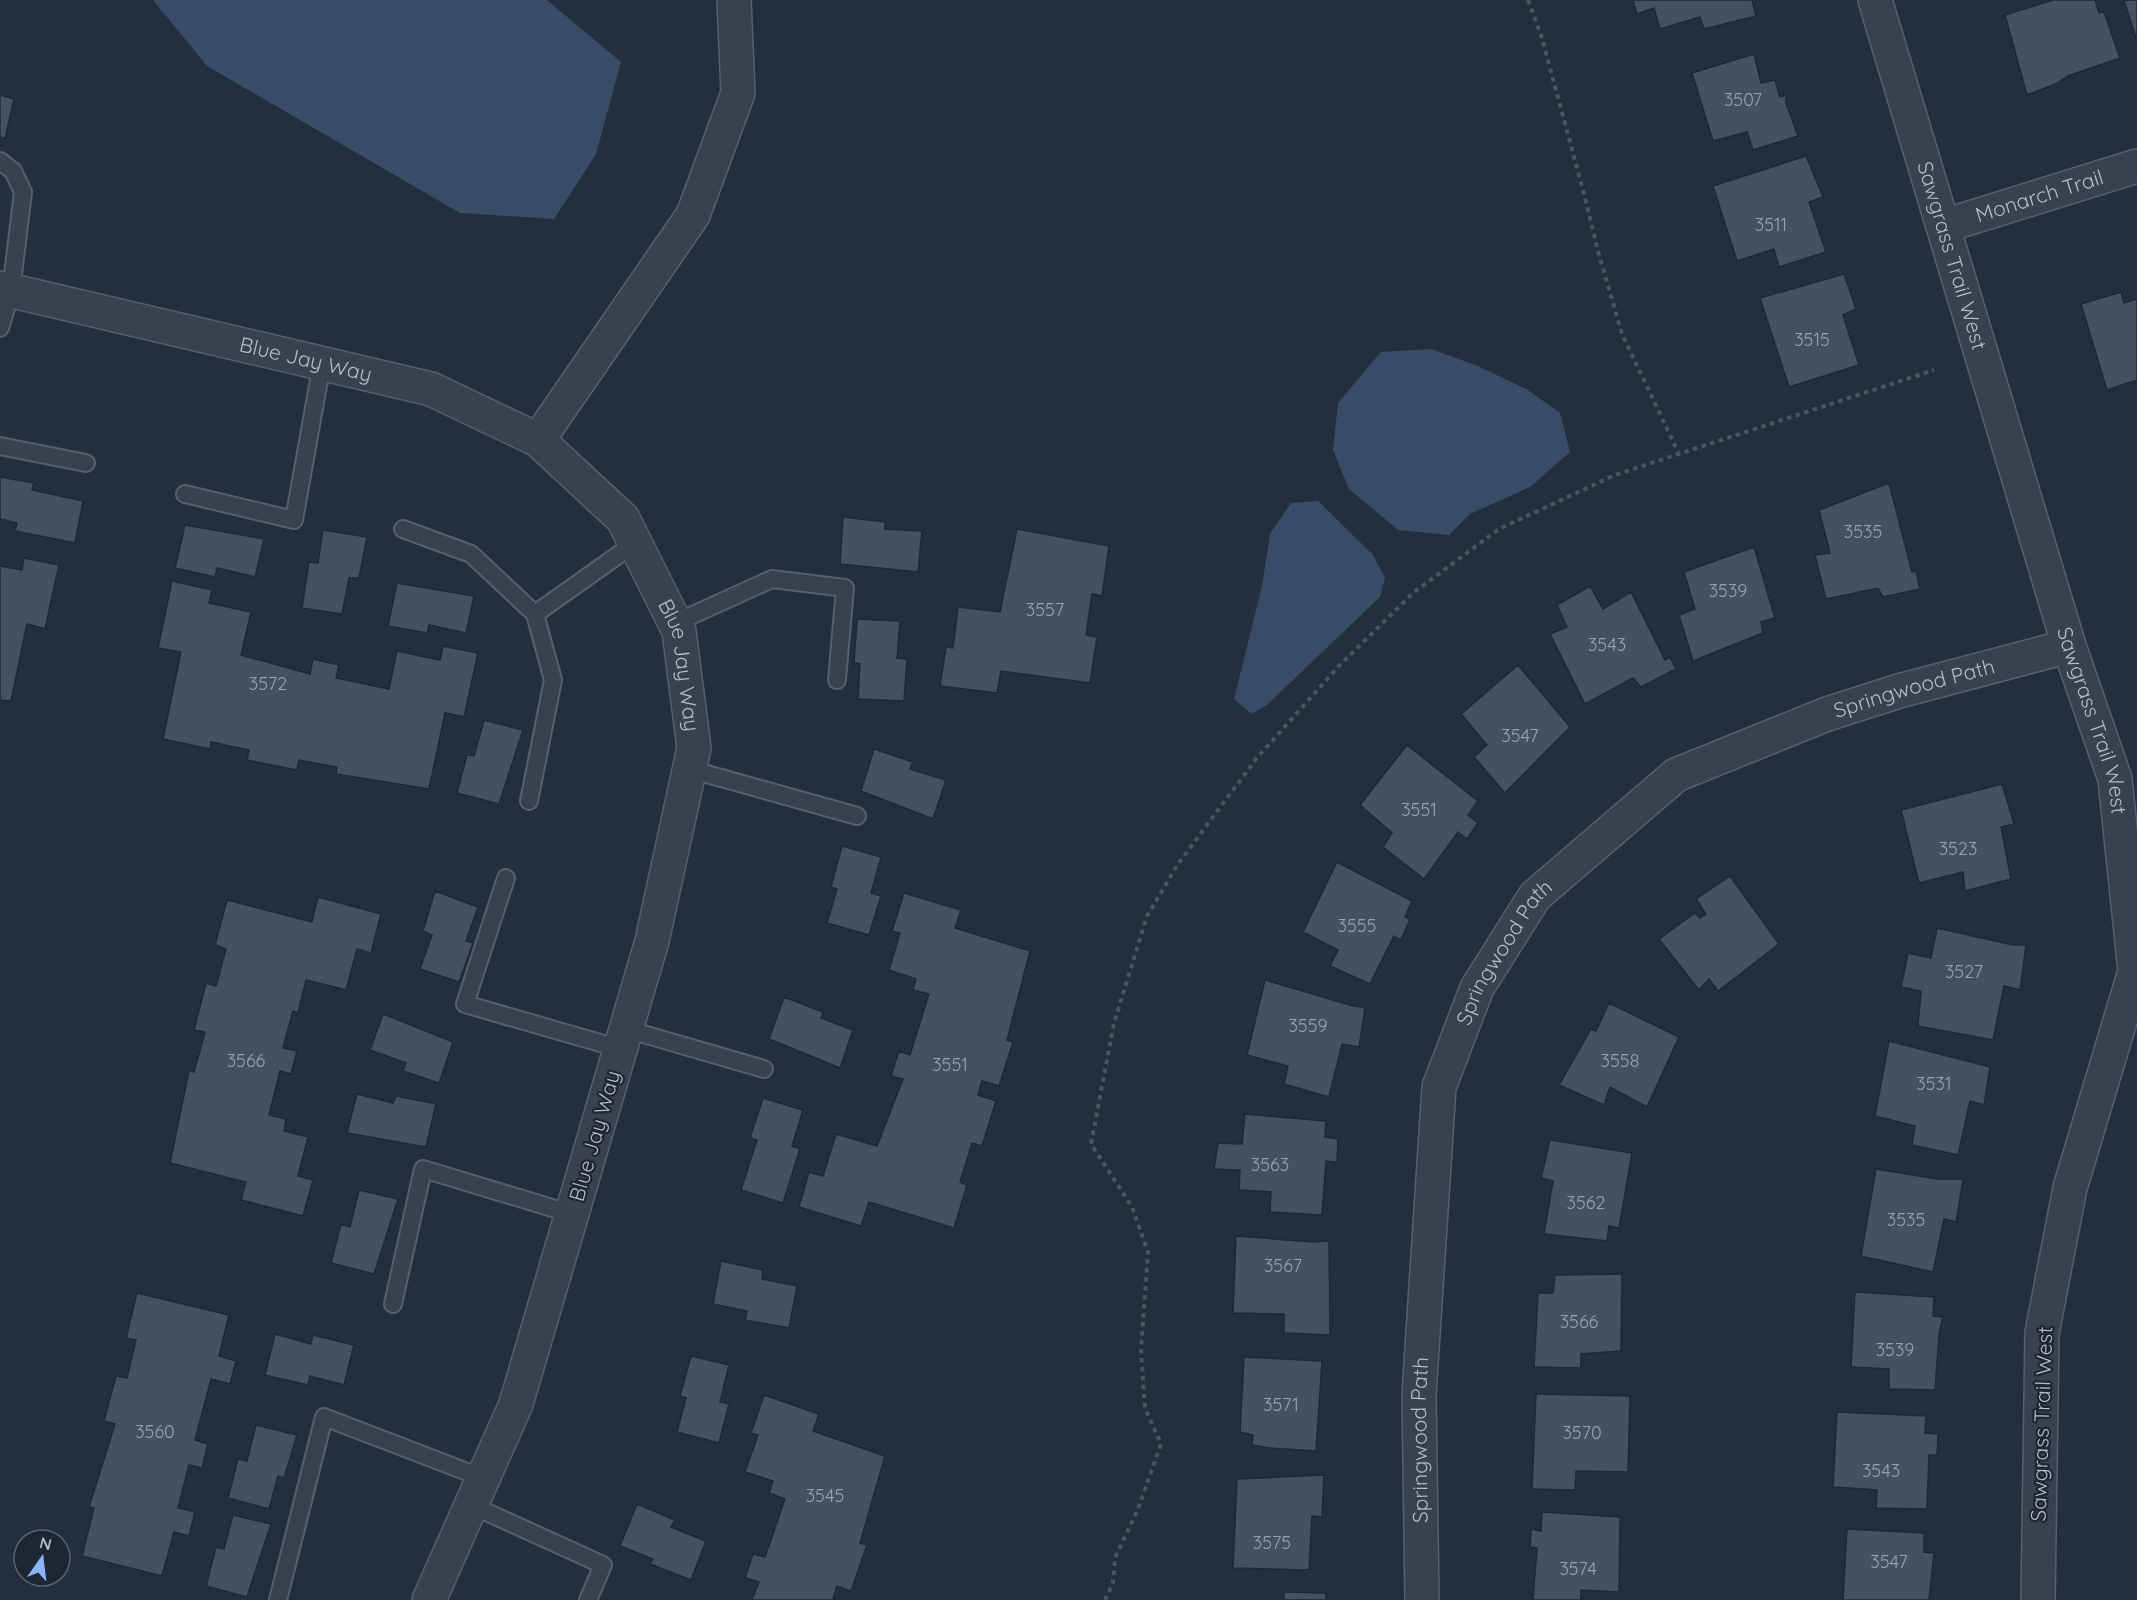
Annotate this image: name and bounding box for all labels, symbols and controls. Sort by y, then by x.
house number: 3507 [1724,88,1762,111]
street label: Sawgrass Trail West [1912,158,1993,353]
street label: Monarch Trail [1972,163,2106,227]
house number: 3511 [1755,213,1787,236]
house number: 3515 [1794,328,1830,351]
street label: Blue Jay Way [237,331,375,387]
house number: 3535 [1844,520,1882,543]
house number: 3539 [1709,579,1747,602]
street label: Blue Jay Way [653,594,706,733]
house number: 3557 [1026,598,1064,621]
street label: Sawgrass Trail West [2052,624,2133,815]
house number: 3543 [1588,633,1626,656]
street label: Springwood Path [1830,652,1997,723]
house number: 3572 [249,672,287,695]
house number: 3547 [1501,724,1539,747]
house number: 3551 [1401,798,1437,821]
house number: 3523 [1939,837,1977,860]
street label: Springwood Path [1450,873,1557,1029]
house number: 3555 [1338,914,1376,937]
house number: 3527 [1945,960,1983,983]
house number: 3559 [1288,1014,1328,1037]
house number: 3566 [227,1049,266,1072]
house number: 3558 [1601,1049,1639,1072]
house number: 3551 [932,1053,968,1076]
street label: Blue Jay Way [563,1067,625,1204]
house number: 3531 [1916,1072,1952,1095]
house number: 3563 [1251,1153,1289,1176]
house number: 3562 [1567,1191,1605,1214]
house number: 3535 [1887,1208,1925,1231]
house number: 3567 [1264,1254,1302,1277]
house number: 3566 [1560,1310,1599,1333]
street label: Sawgrass Trail West [2025,1326,2057,1522]
house number: 3539 [1876,1338,1914,1361]
street label: Springwood Path [1405,1356,1433,1523]
house number: 3571 [1263,1393,1299,1416]
house number: 3560 [135,1420,175,1443]
house number: 3570 [1562,1421,1602,1444]
house number: 3543 [1862,1459,1900,1482]
house number: 3545 [806,1484,844,1507]
north arrow [12,1528,72,1588]
house number: 3575 [1253,1531,1291,1554]
text: N [38,1532,54,1555]
house number: 3547 [1870,1550,1908,1573]
house number: 3574 [1559,1557,1597,1580]

